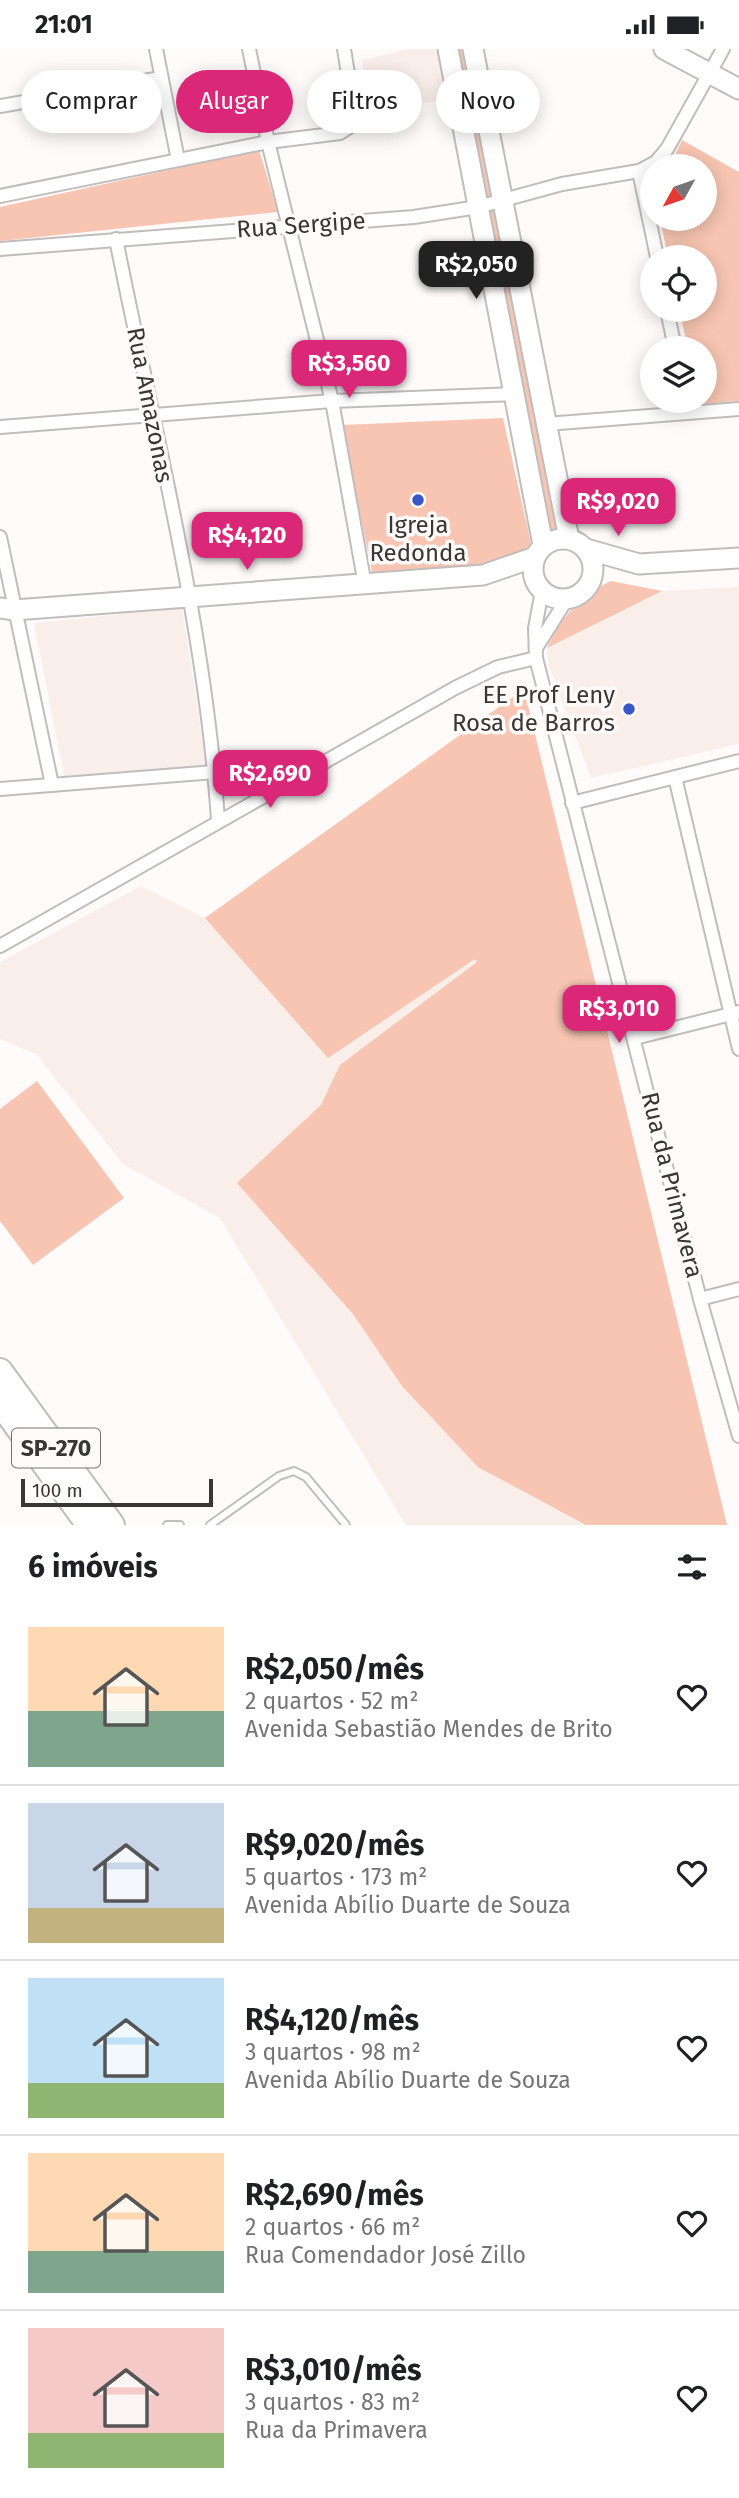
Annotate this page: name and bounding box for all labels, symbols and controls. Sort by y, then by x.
text: 21:01 [35,9,93,40]
chip: Comprar [21,70,162,133]
chip: Alugar [176,70,293,133]
chip: Filtros [307,70,422,133]
chip: Novo [436,70,540,133]
north arrow [640,154,718,231]
map controls [640,154,717,413]
street label: Rua Sergipe [235,207,367,243]
pin: R$2,050 [411,241,541,301]
button: locate [640,245,717,322]
text: R$2,050 [435,250,517,278]
street label: Rua Amazonas [121,325,179,485]
button: layers [640,336,717,413]
pin: R$3,560 [284,341,414,400]
text: R$3,560 [307,349,391,377]
pin: R$9,020 [553,479,683,538]
text: R$9,020 [577,487,659,515]
marker: Igreja Redonda [410,492,426,508]
place label: Igreja Redonda [369,511,467,567]
pin: R$4,120 [182,512,312,572]
text: R$4,120 [208,521,286,549]
place label: EE Prof Leny Rosa de Barros [452,681,615,737]
marker: EE Prof Leny Rosa de Barros [621,701,637,717]
pin: R$2,690 [205,751,335,810]
text: R$2,690 [229,759,311,787]
pin: R$3,010 [554,985,684,1045]
text: R$3,010 [579,994,659,1022]
street label: Rua da Primavera [635,1089,709,1281]
road number: SP-270 [12,1429,100,1467]
scale bar [21,1476,214,1508]
text: 100 m [32,1479,83,1502]
icon: filters [673,1548,711,1586]
text: 6 imóveis [28,1549,158,1585]
text: R$2,050/mês [245,1651,424,1687]
icon: home [84,1655,168,1739]
icon: heart [673,1678,711,1716]
text: 2 quartos · 52 m² [245,1687,418,1715]
text: Avenida Sebastião Mendes de Brito [245,1715,613,1743]
text: R$9,020/mês [245,1827,424,1863]
icon: home [84,1831,168,1915]
icon: heart [673,1854,711,1892]
text: 5 quartos · 173 m² [245,1863,427,1891]
text: Avenida Abílio Duarte de Souza [245,1891,571,1919]
text: R$4,120/mês [245,2002,419,2038]
icon: home [84,2006,168,2090]
icon: heart [673,2029,711,2067]
text: 3 quartos · 98 m² [245,2038,421,2066]
text: Avenida Abílio Duarte de Souza [245,2066,571,2094]
text: R$2,690/mês [245,2177,424,2213]
icon: home [84,2181,168,2265]
icon: heart [673,2204,711,2242]
text: 2 quartos · 66 m² [245,2213,420,2241]
text: Rua Comendador José Zillo [245,2241,526,2269]
text: R$3,010/mês [245,2352,422,2388]
icon: home [84,2356,168,2440]
icon: heart [673,2379,711,2417]
text: 3 quartos · 83 m² [245,2388,420,2416]
text: Rua da Primavera [245,2416,428,2444]

